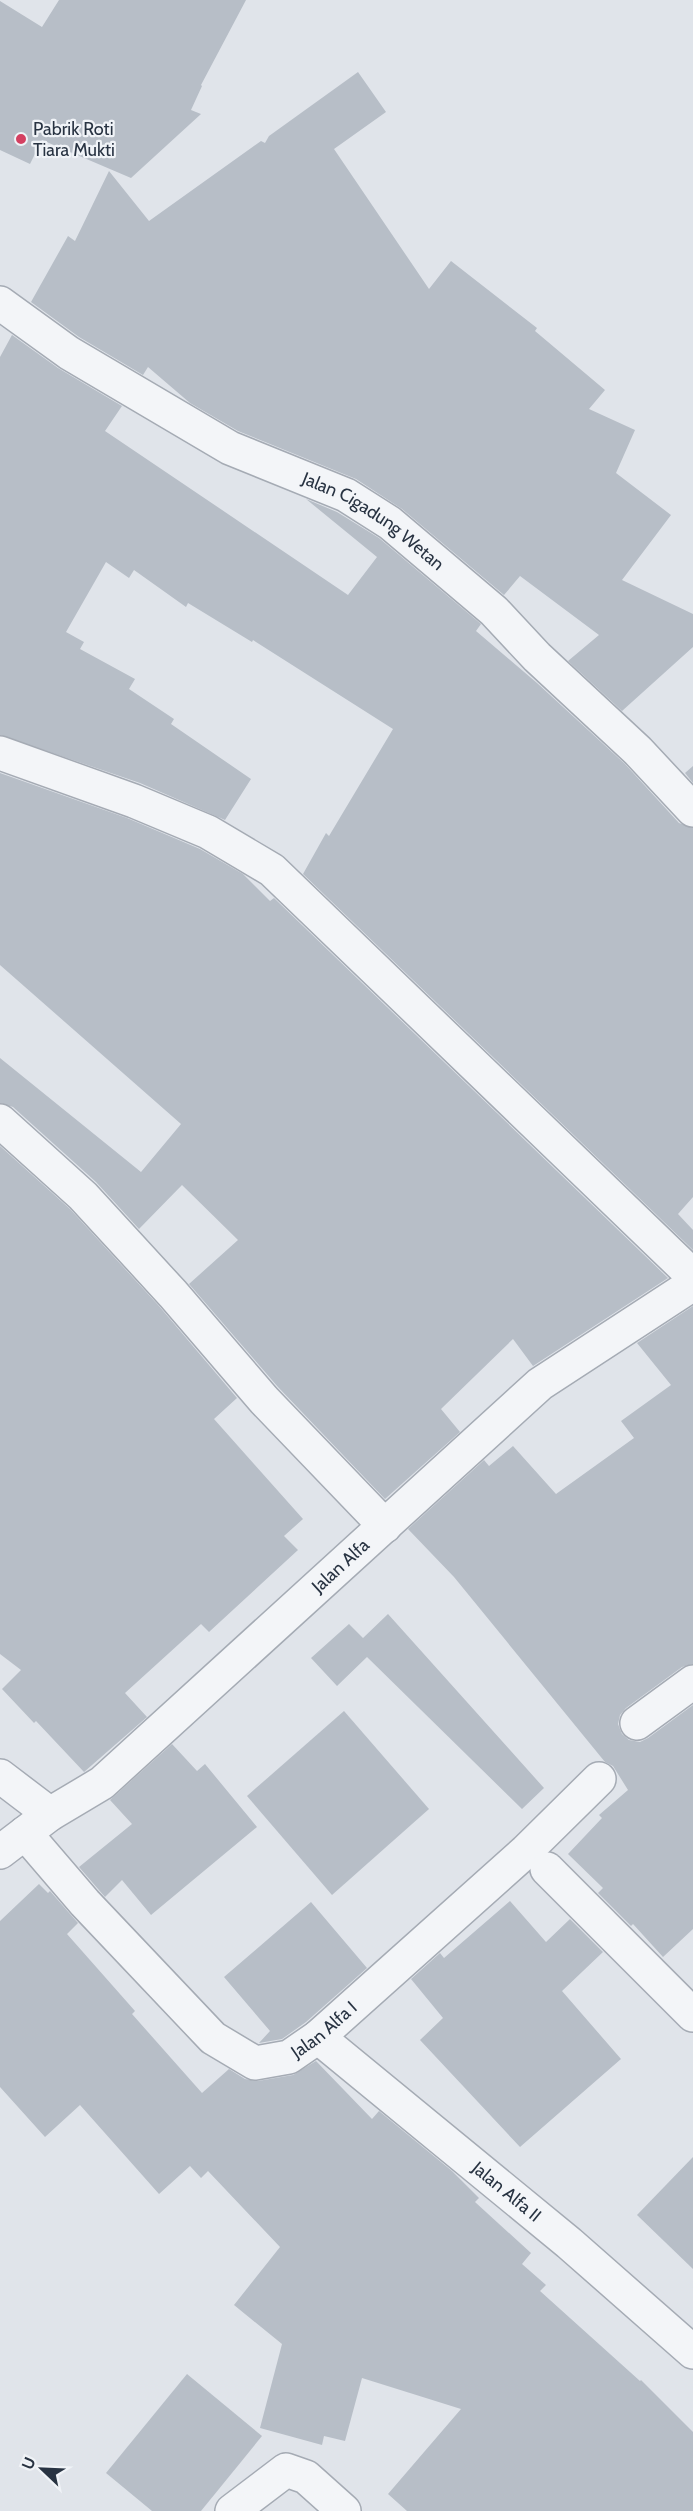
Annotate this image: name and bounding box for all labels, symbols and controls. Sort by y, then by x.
place label: Pabrik Roti Tiara Mukti [33,118,115,161]
marker: Pabrik Roti Tiara Mukti [14,132,28,146]
street label: Jalan Cigadung Wetan [298,467,449,575]
street label: Jalan Alfa [307,1534,374,1598]
street label: Jalan Alfa I [286,1997,361,2064]
street label: Jalan Alfa II [467,2156,546,2227]
north arrow [12,2439,72,2499]
text: U [18,2454,40,2472]

